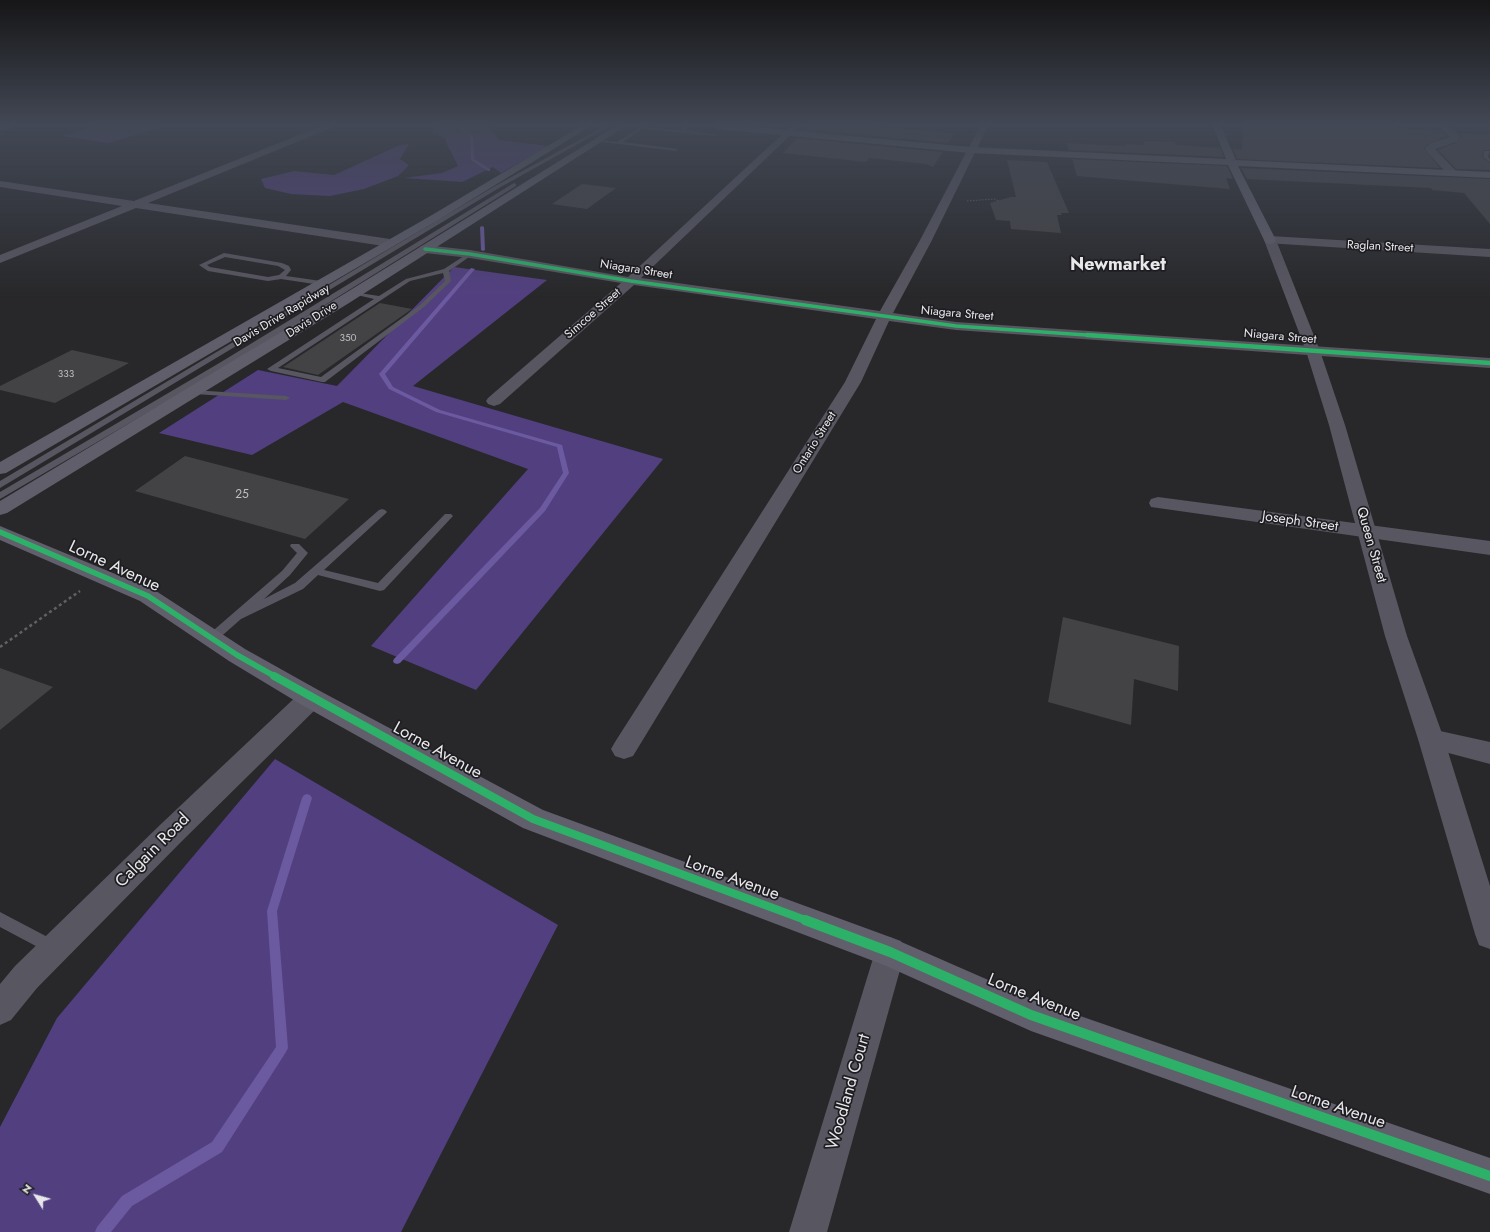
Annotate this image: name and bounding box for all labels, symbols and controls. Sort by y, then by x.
street label: Raglan Street [1346,238,1414,256]
district label: Newmarket [1070,255,1166,277]
street label: Niagara Street [599,257,673,283]
street label: Davis Drive Rapidway [231,282,333,350]
street label: Simcoe Street [562,286,624,342]
street label: Davis Drive [284,299,340,341]
street label: Niagara Street [920,304,994,324]
street label: Niagara Street [1243,327,1317,347]
house number: 350 [339,333,357,345]
house number: 333 [58,369,74,381]
street label: Ontario Street [790,409,840,477]
house number: 25 [235,488,249,502]
street label: Queen Street [1352,505,1390,585]
street label: Joseph Street [1261,508,1339,536]
street label: Lorne Avenue [65,537,163,597]
street label: Lorne Avenue [389,718,485,784]
street label: Calgain Road [112,810,194,892]
street label: Lorne Avenue [682,853,782,905]
street label: Lorne Avenue [985,970,1083,1026]
street label: Woodland Court [823,1032,875,1152]
street label: Lorne Avenue [1288,1082,1388,1134]
north arrow [16,1176,56,1216]
text: N [17,1180,35,1197]

